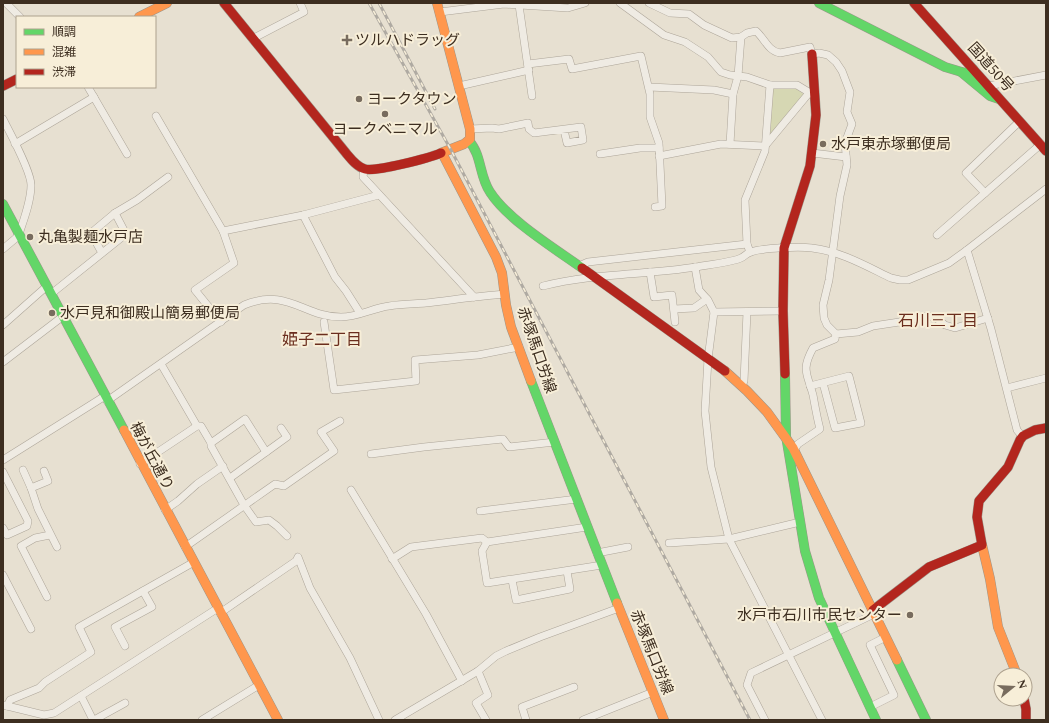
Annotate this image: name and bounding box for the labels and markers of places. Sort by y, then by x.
place label: ツルハドラッグ [355,29,460,52]
marker: ツルハドラッグ [342,35,352,45]
place label: ヨークタウン [367,88,456,111]
marker: ヨークタウン [354,94,364,104]
marker: ヨークベニマル [380,109,390,119]
place label: ヨークベニマル [332,118,438,141]
place label: 水戸東赤塚郵便局 [831,133,951,156]
marker: 水戸東赤塚郵便局 [818,139,828,149]
place label: 丸亀製麺水戸店 [38,226,143,249]
marker: 丸亀製麺水戸店 [25,232,35,242]
place label: 水戸見和御殿山簡易郵便局 [60,302,240,325]
marker: 水戸見和御殿山簡易郵便局 [47,308,57,318]
place label: 水戸市石川市民センター [737,604,902,627]
marker: 水戸市石川市民センター [905,610,915,620]

